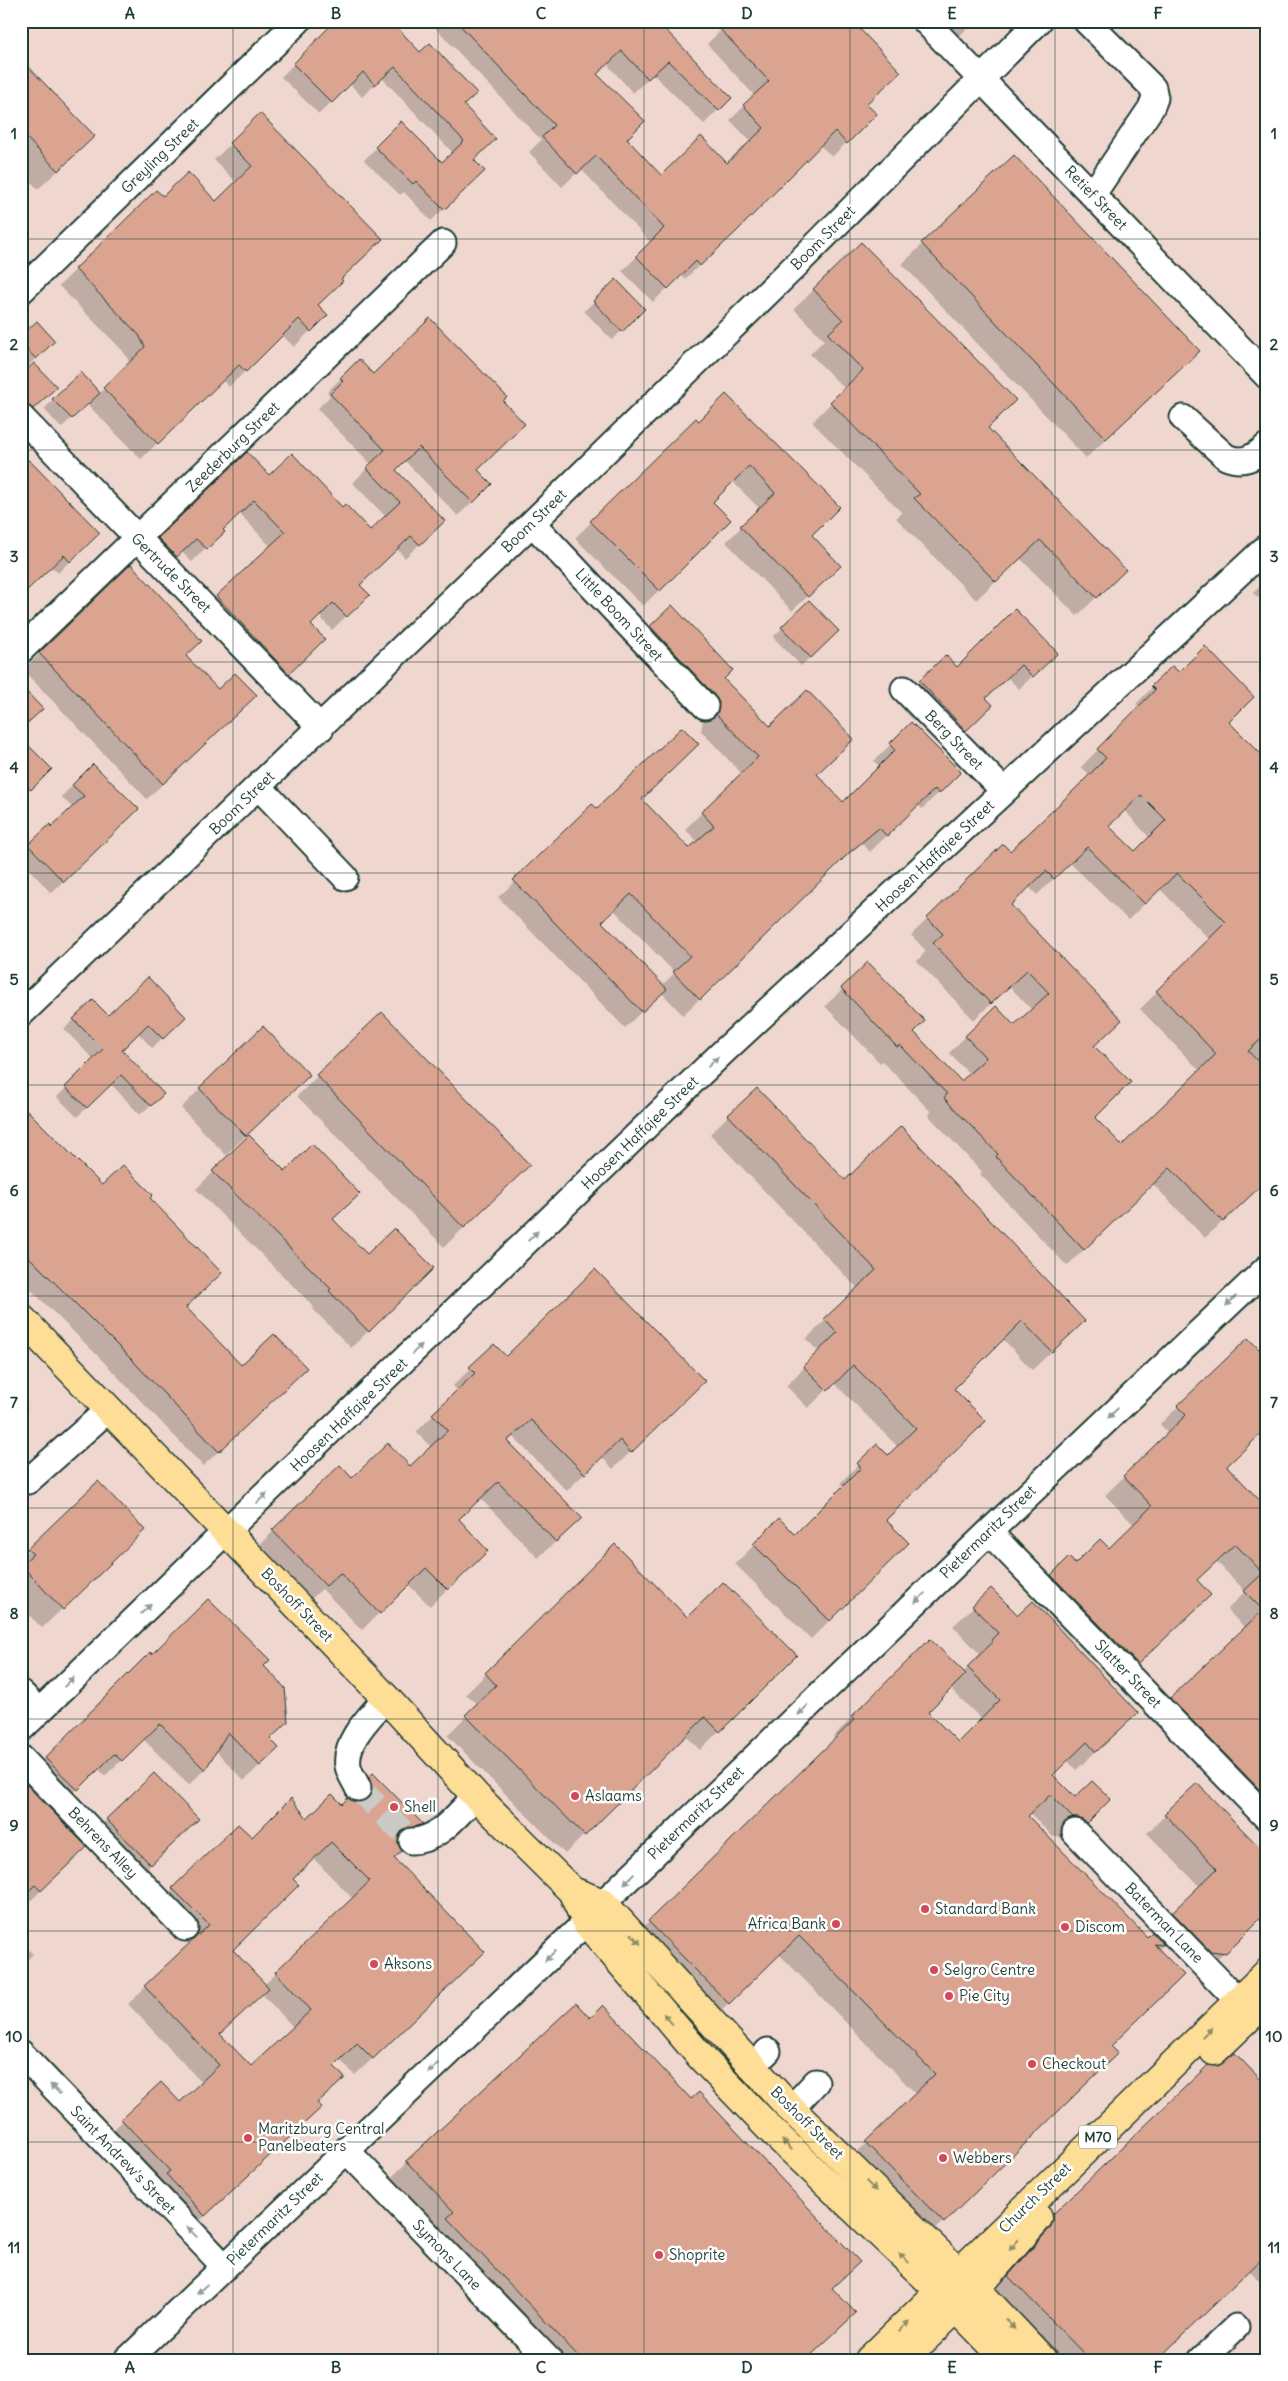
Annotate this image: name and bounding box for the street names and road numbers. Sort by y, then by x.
street label: Greyling Street [117,114,202,197]
street label: Retief Street [1061,161,1132,234]
street label: Boom Street [786,201,859,274]
street label: Zeederburg Street [182,397,283,496]
street label: Boom Street [497,485,570,556]
street label: Gertrude Street [127,529,215,617]
street label: Little Boom Street [571,564,667,665]
street label: Berg Street [921,706,988,774]
street label: Boom Street [205,767,278,838]
street label: Hoosen Haffajee Street [871,796,998,916]
street label: Hoosen Haffajee Street [577,1072,702,1193]
street label: Hoosen Haffajee Street [286,1354,411,1475]
street label: Pietermaritz Street [936,1481,1040,1582]
street label: Boshoff Street [257,1564,337,1646]
street label: Slatter Street [1091,1635,1166,1712]
street label: Pietermaritz Street [644,1762,748,1863]
street label: Behrens Alley [64,1803,142,1882]
street label: Baterman Lane [1121,1878,1208,1967]
street label: Boshoff Street [767,2082,848,2163]
street label: Saint Andrew's Street [67,2101,180,2218]
road number: M70 [1079,2126,1117,2148]
street label: Church Street [995,2158,1075,2237]
street label: Pietermaritz Street [223,2168,327,2269]
street label: Symons Lane [409,2215,486,2294]

